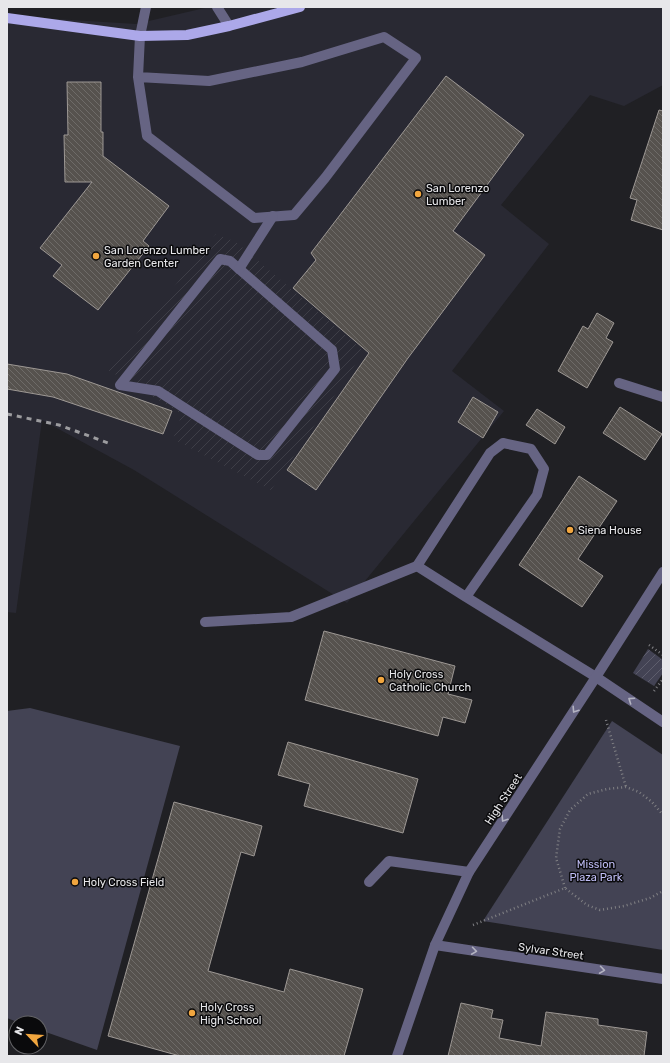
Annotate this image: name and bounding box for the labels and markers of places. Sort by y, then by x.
place label: San Lorenzo Lumber [426,182,489,208]
marker: San Lorenzo Lumber [413,189,423,199]
place label: San Lorenzo Lumber Garden Center [104,244,210,270]
marker: San Lorenzo Lumber Garden Center [91,251,101,261]
place label: Siena House [578,524,642,537]
marker: Siena House [565,525,575,535]
place label: Holy Cross Catholic Church [389,668,471,694]
marker: Holy Cross Catholic Church [376,675,386,685]
place label: Holy Cross Field [83,876,164,889]
marker: Holy Cross Field [70,877,80,887]
place label: Holy Cross High School [200,1001,261,1027]
marker: Holy Cross High School [187,1008,197,1018]

